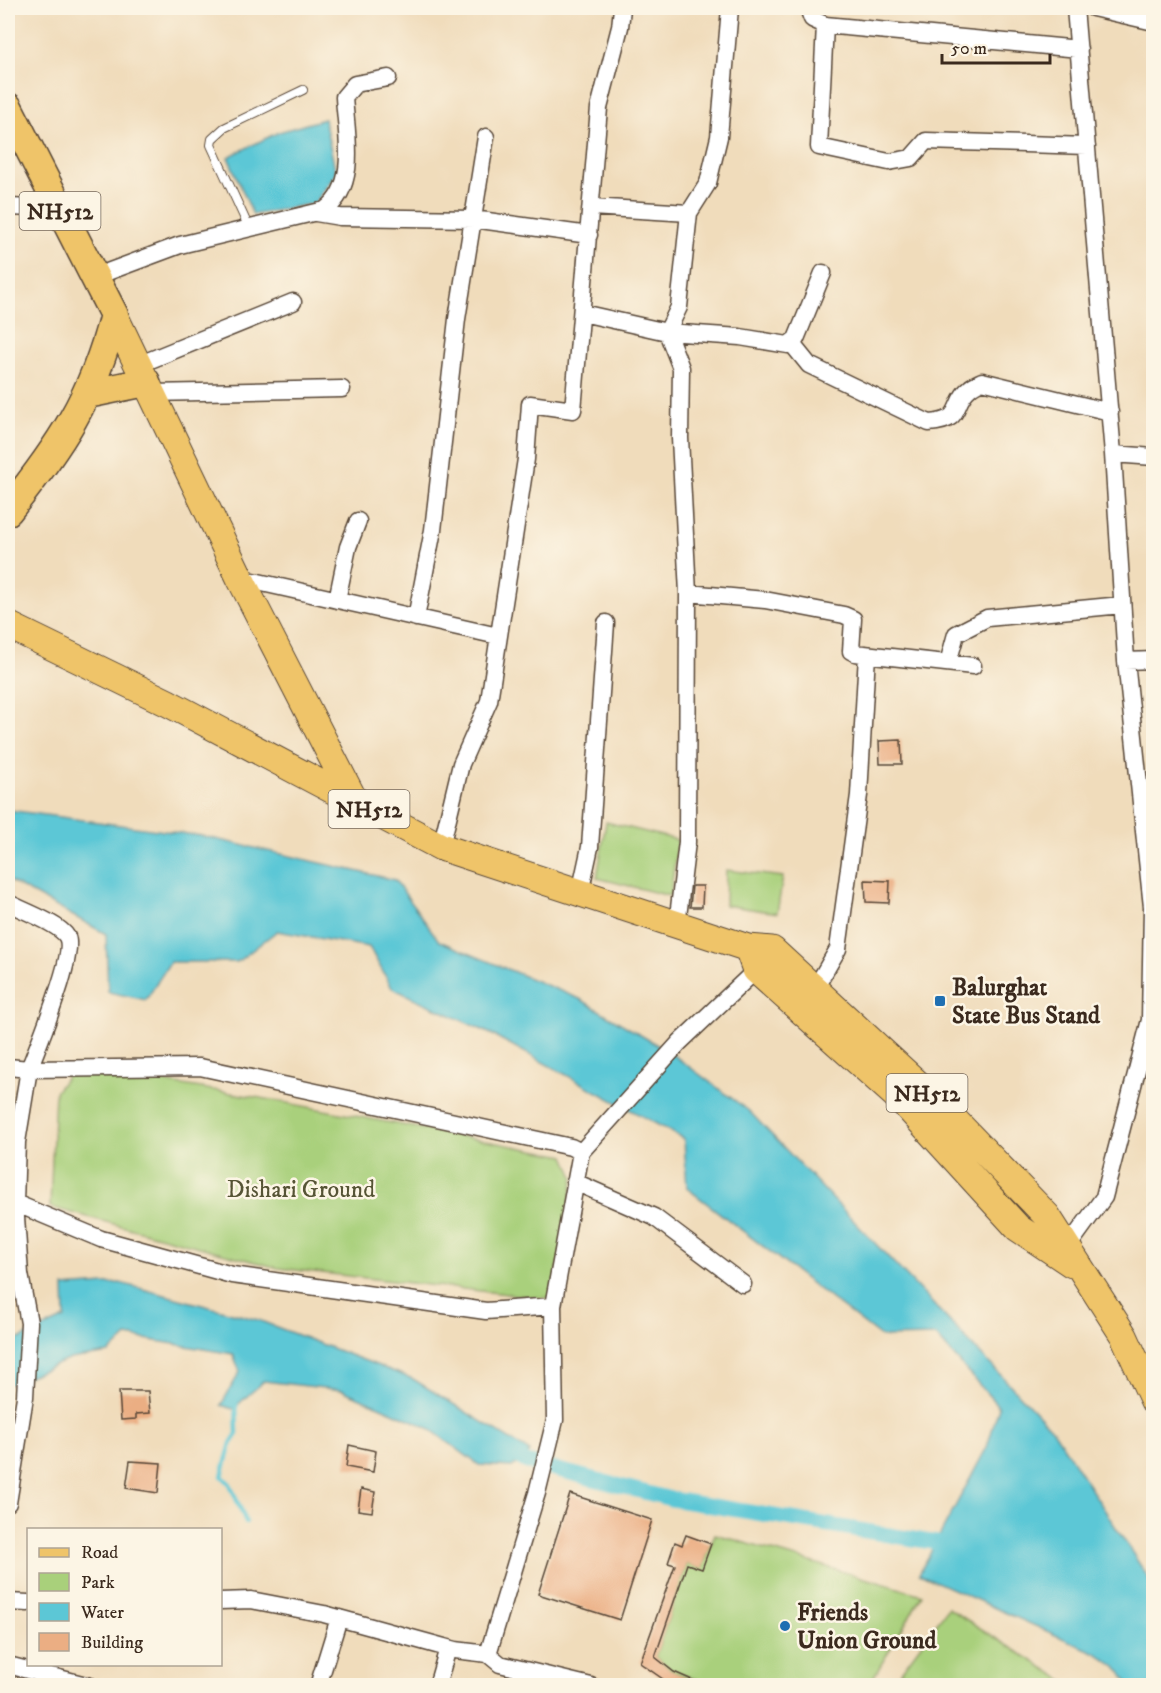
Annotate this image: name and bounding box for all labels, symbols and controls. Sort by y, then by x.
scale bar [942,27,1050,65]
text: 50 m [951,38,987,60]
road number: NH512 [20,192,100,230]
road number: NH512 [328,790,410,828]
place label: Balurghat State Bus Stand [952,973,1101,1031]
marker: Balurghat State Bus Stand [933,994,947,1008]
road number: NH512 [886,1074,968,1112]
park label: Dishari Ground [227,1175,375,1205]
legend [27,1528,222,1666]
text: Road [81,1542,118,1564]
text: Park [81,1572,115,1594]
place label: Friends Union Ground [797,1598,938,1656]
text: Water [80,1602,124,1624]
marker: Friends Union Ground [778,1619,792,1633]
text: Building [81,1632,143,1654]

